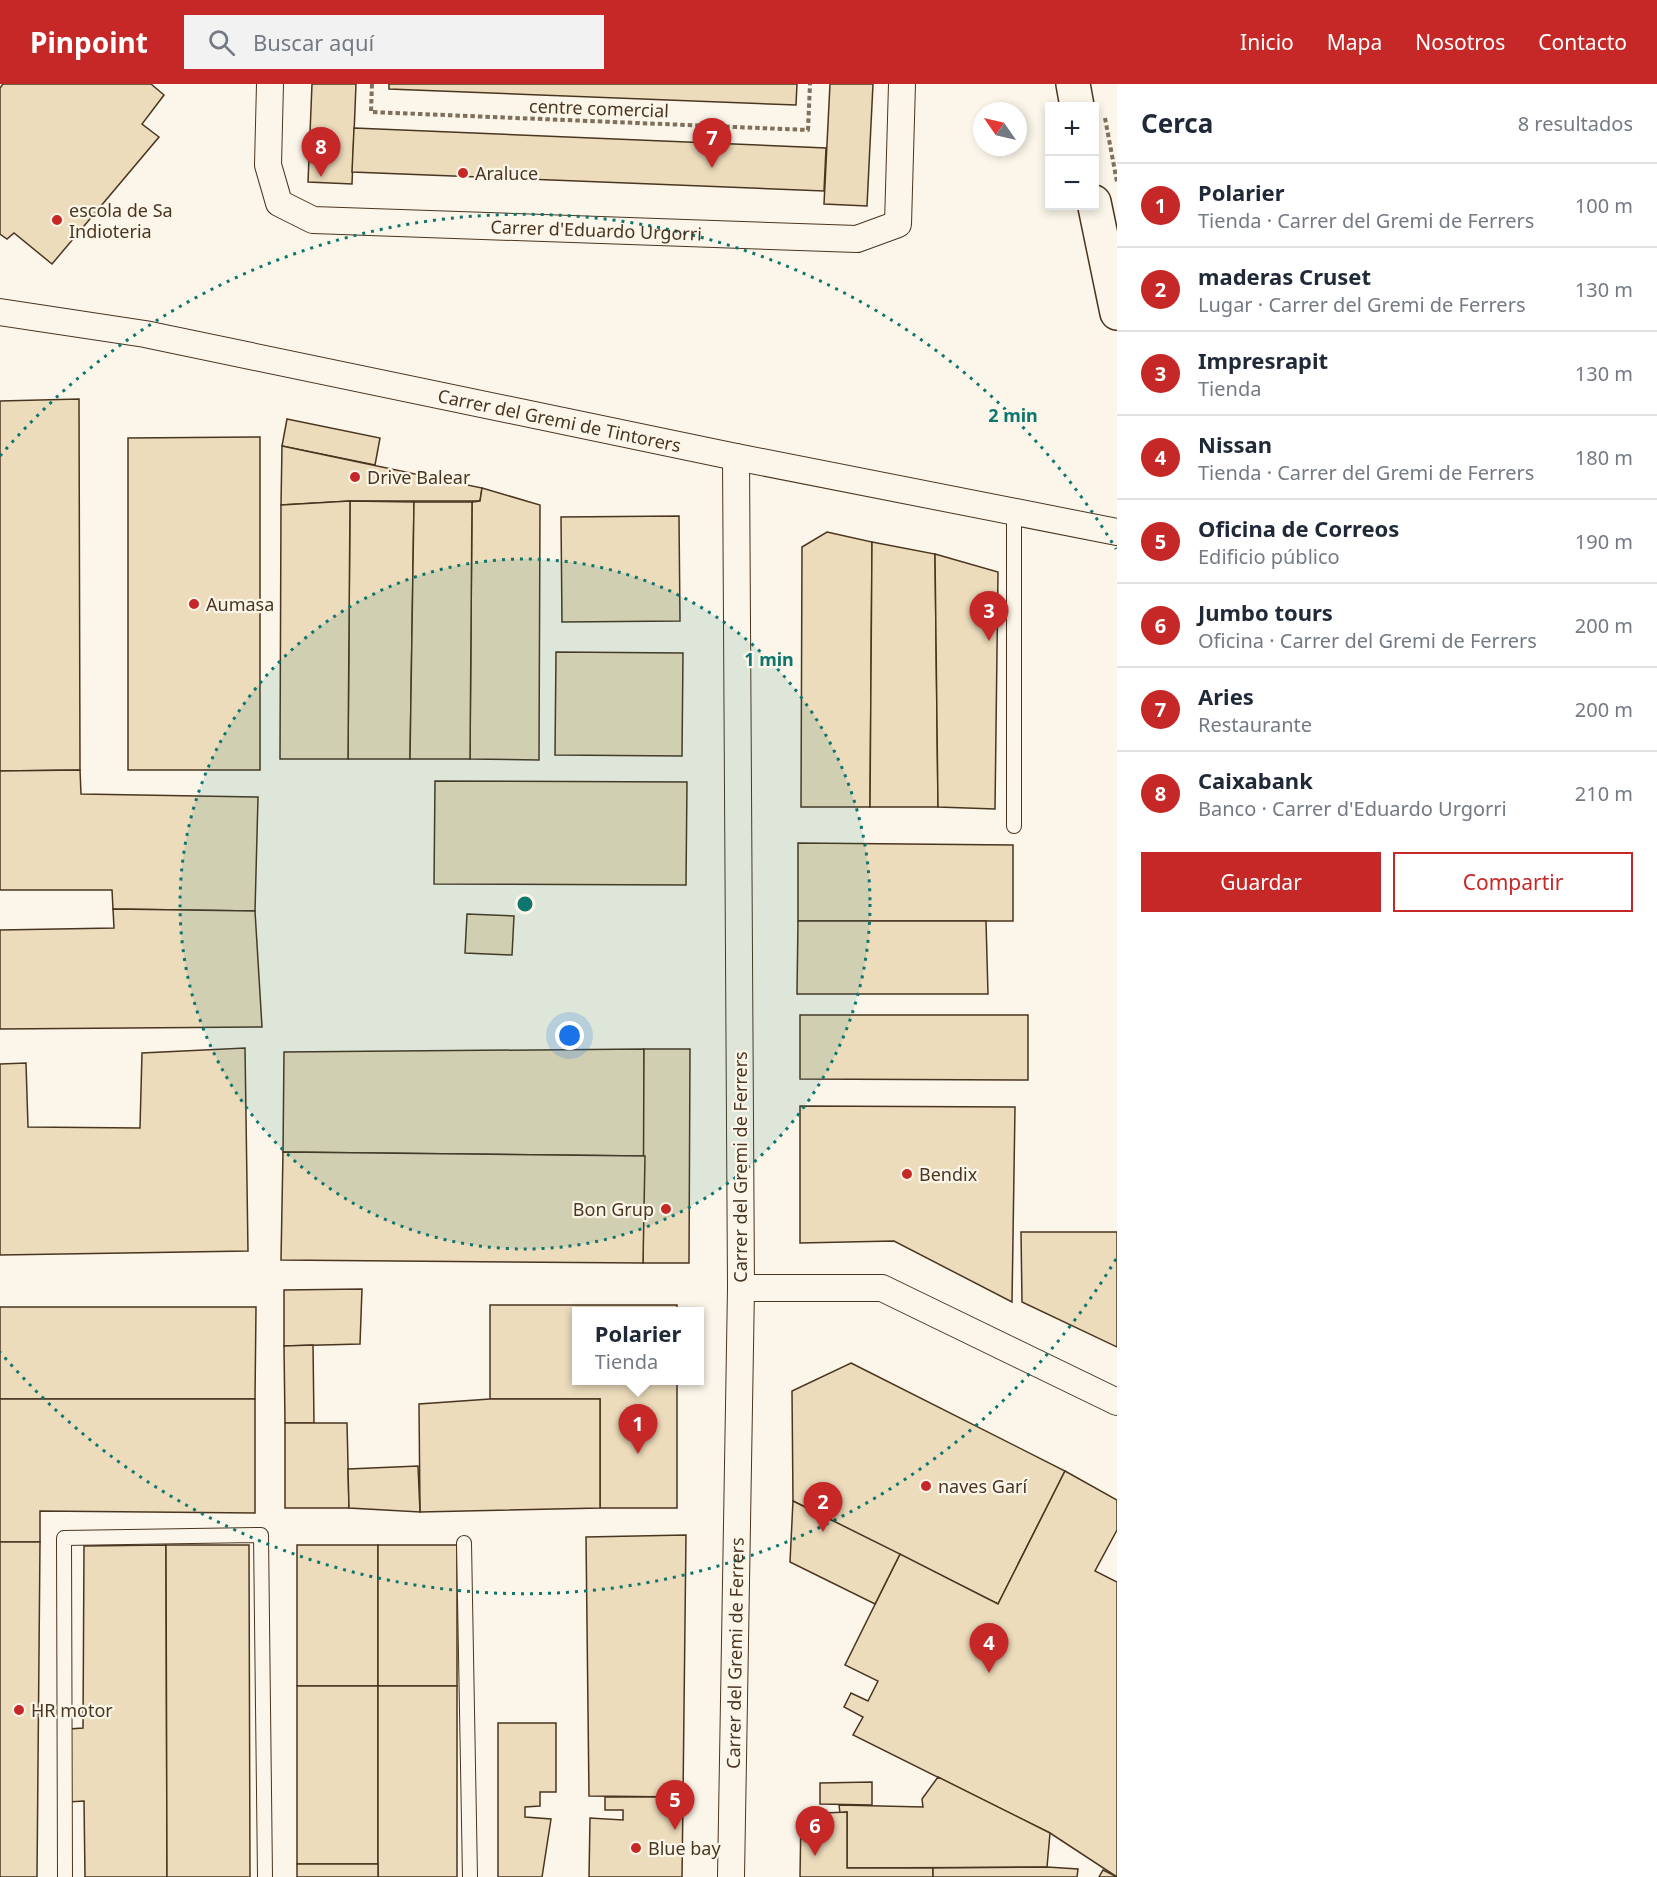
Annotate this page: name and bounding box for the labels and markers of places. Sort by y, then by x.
pin: 7 [692,118,732,168]
pin: 8 [302,128,340,177]
place label: Araluce [475,161,538,185]
marker: Araluce [456,166,470,180]
place label: escola de Sa Indioteria [69,198,173,243]
marker: escola de Sa Indioteria [50,213,64,227]
place label: Drive Balear [367,465,471,489]
marker: Drive Balear [348,470,362,484]
place label: Aumasa [206,592,274,616]
pin: 3 [970,592,1008,641]
marker: Aumasa [187,597,201,611]
centre of rings [515,894,535,914]
place label: Bendix [919,1162,978,1186]
marker: Bendix [900,1167,914,1181]
place label: Bon Grup [573,1197,654,1221]
marker: Bon Grup [659,1202,673,1216]
pin: 1 [618,1404,658,1454]
place label: naves Garí [938,1474,1027,1498]
marker: naves Garí [919,1479,933,1493]
pin: 2 [804,1482,842,1532]
pin: 4 [970,1624,1008,1673]
place label: HR motor [31,1698,113,1722]
marker: HR motor [12,1703,26,1717]
pin: 5 [656,1780,694,1830]
pin: 6 [796,1806,834,1856]
place label: Blue bay [648,1836,721,1860]
marker: Blue bay [629,1841,643,1855]

